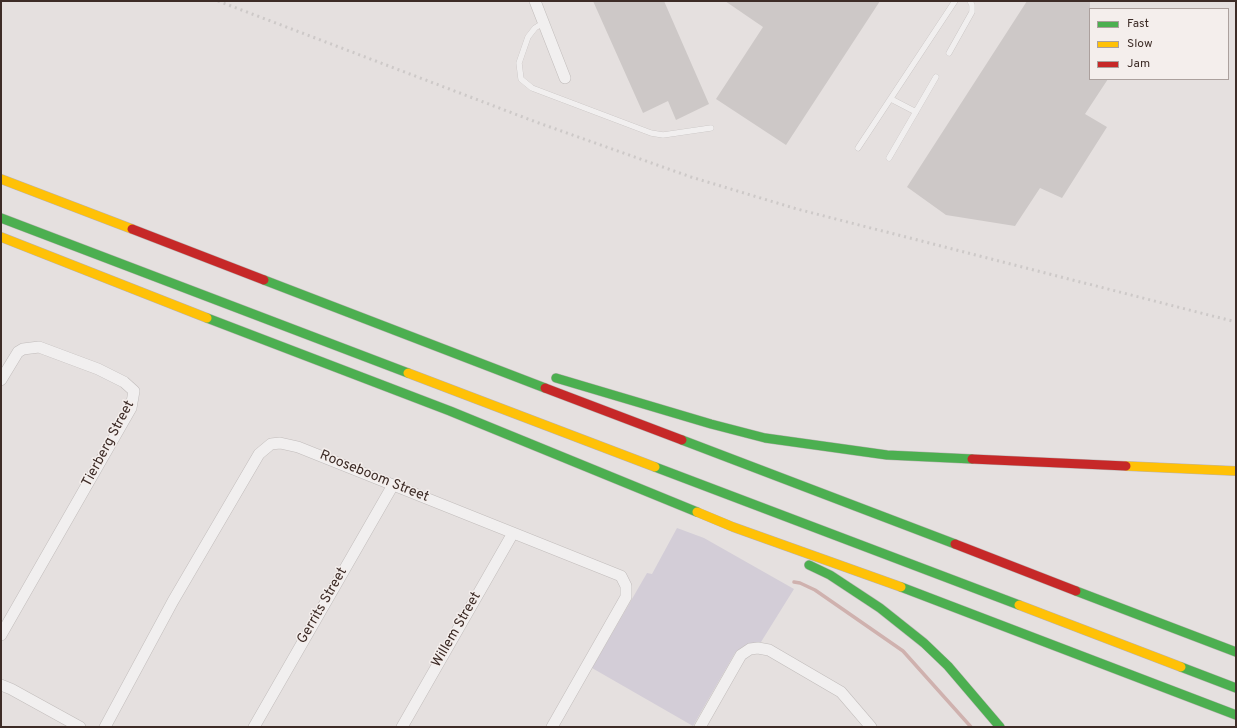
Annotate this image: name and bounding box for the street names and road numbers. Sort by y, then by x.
street label: Tierberg Street [79,398,139,490]
street label: Rooseboom Street [317,447,431,507]
street label: Gerrits Street [294,565,352,647]
street label: Willem Street [429,589,485,671]

